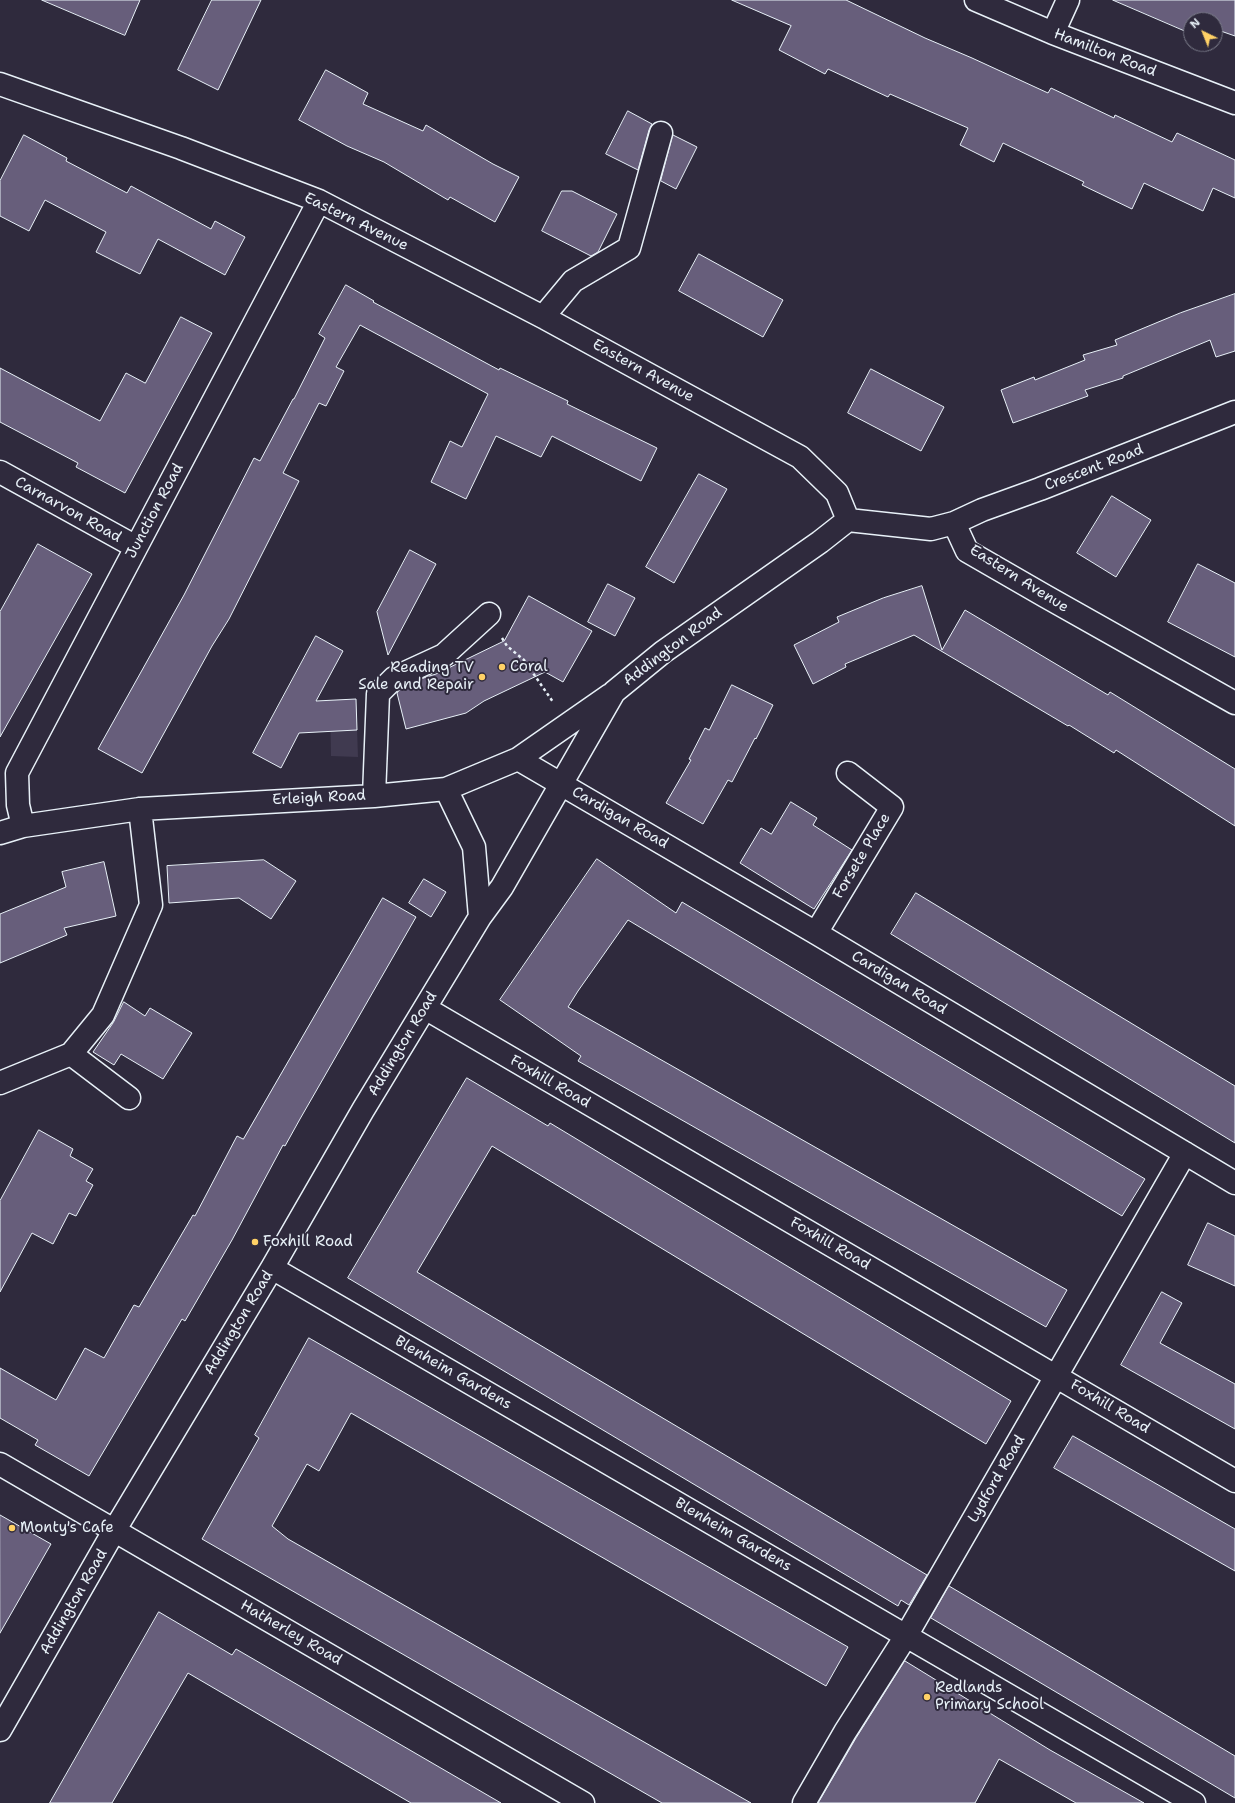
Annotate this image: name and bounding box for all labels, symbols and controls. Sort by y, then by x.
north arrow [1183,12,1223,52]
text: N [1187,15,1203,32]
street label: Hamilton Road [1051,25,1159,81]
street label: Eastern Avenue [301,189,411,255]
street label: Eastern Avenue [589,336,697,406]
street label: Crescent Road [1042,441,1146,495]
street label: Junction Road [122,460,188,562]
street label: Carnarvon Road [12,473,124,547]
street label: Eastern Avenue [966,541,1072,617]
street label: Addington Road [620,604,726,690]
place label: Coral [510,658,548,676]
place label: Reading TV Sale and Repair [358,659,474,694]
marker: Coral [497,662,507,672]
marker: Reading TV Sale and Repair [477,672,487,682]
street label: Cardigan Road [569,783,671,853]
street label: Erleigh Road [272,787,366,809]
street label: Forsete Place [829,810,895,902]
street label: Cardigan Road [848,947,950,1019]
street label: Addington Road [365,988,441,1100]
street label: Foxhill Road [507,1052,593,1112]
street label: Foxhill Road [787,1214,873,1274]
place label: Foxhill Road [263,1233,353,1251]
marker: Foxhill Road [250,1237,260,1247]
street label: Addington Road [201,1267,277,1379]
street label: Blenheim Gardens [391,1332,515,1414]
street label: Foxhill Road [1067,1376,1153,1438]
street label: Lydford Road [965,1432,1029,1526]
street label: Blenheim Gardens [671,1494,795,1576]
place label: Monty's Cafe [20,1519,114,1537]
marker: Monty's Cafe [7,1523,17,1533]
street label: Addington Road [36,1546,112,1658]
street label: Hatherley Road [237,1597,345,1669]
place label: Redlands Primary School [935,1679,1044,1714]
marker: Redlands Primary School [922,1692,932,1702]

